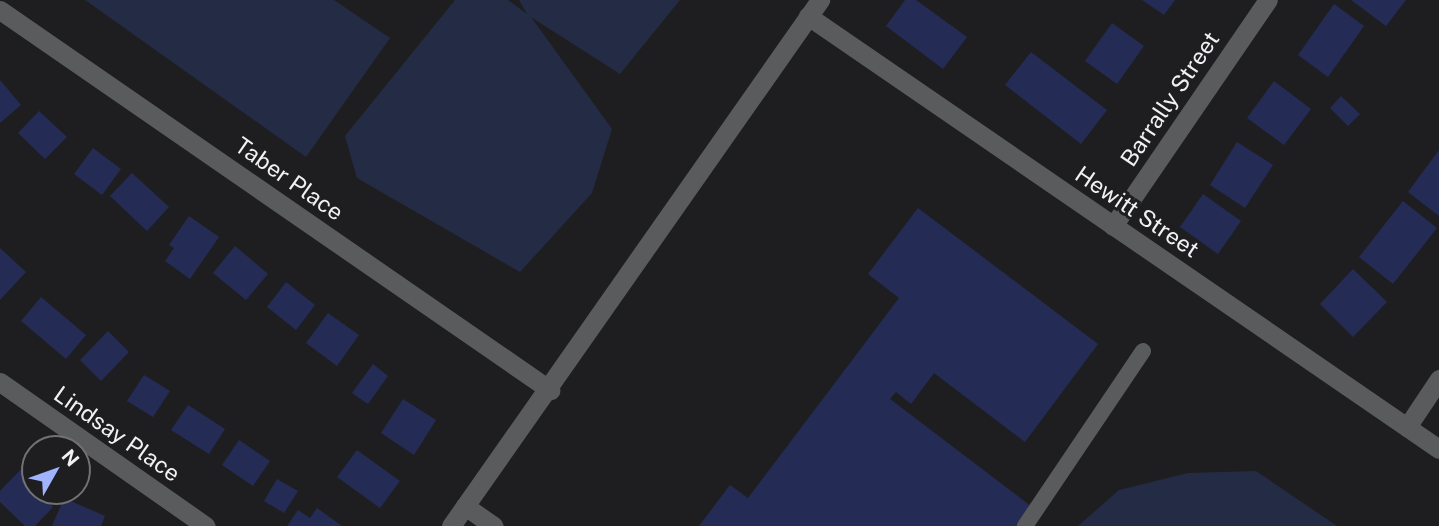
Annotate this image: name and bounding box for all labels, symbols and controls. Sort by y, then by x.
street label: Barrally Street [1115,26,1225,172]
street label: Taber Place [229,132,349,226]
street label: Hewitt Street [1070,160,1204,264]
street label: Lindsay Place [49,380,185,488]
north arrow [21,435,91,505]
text: N [57,445,84,471]

